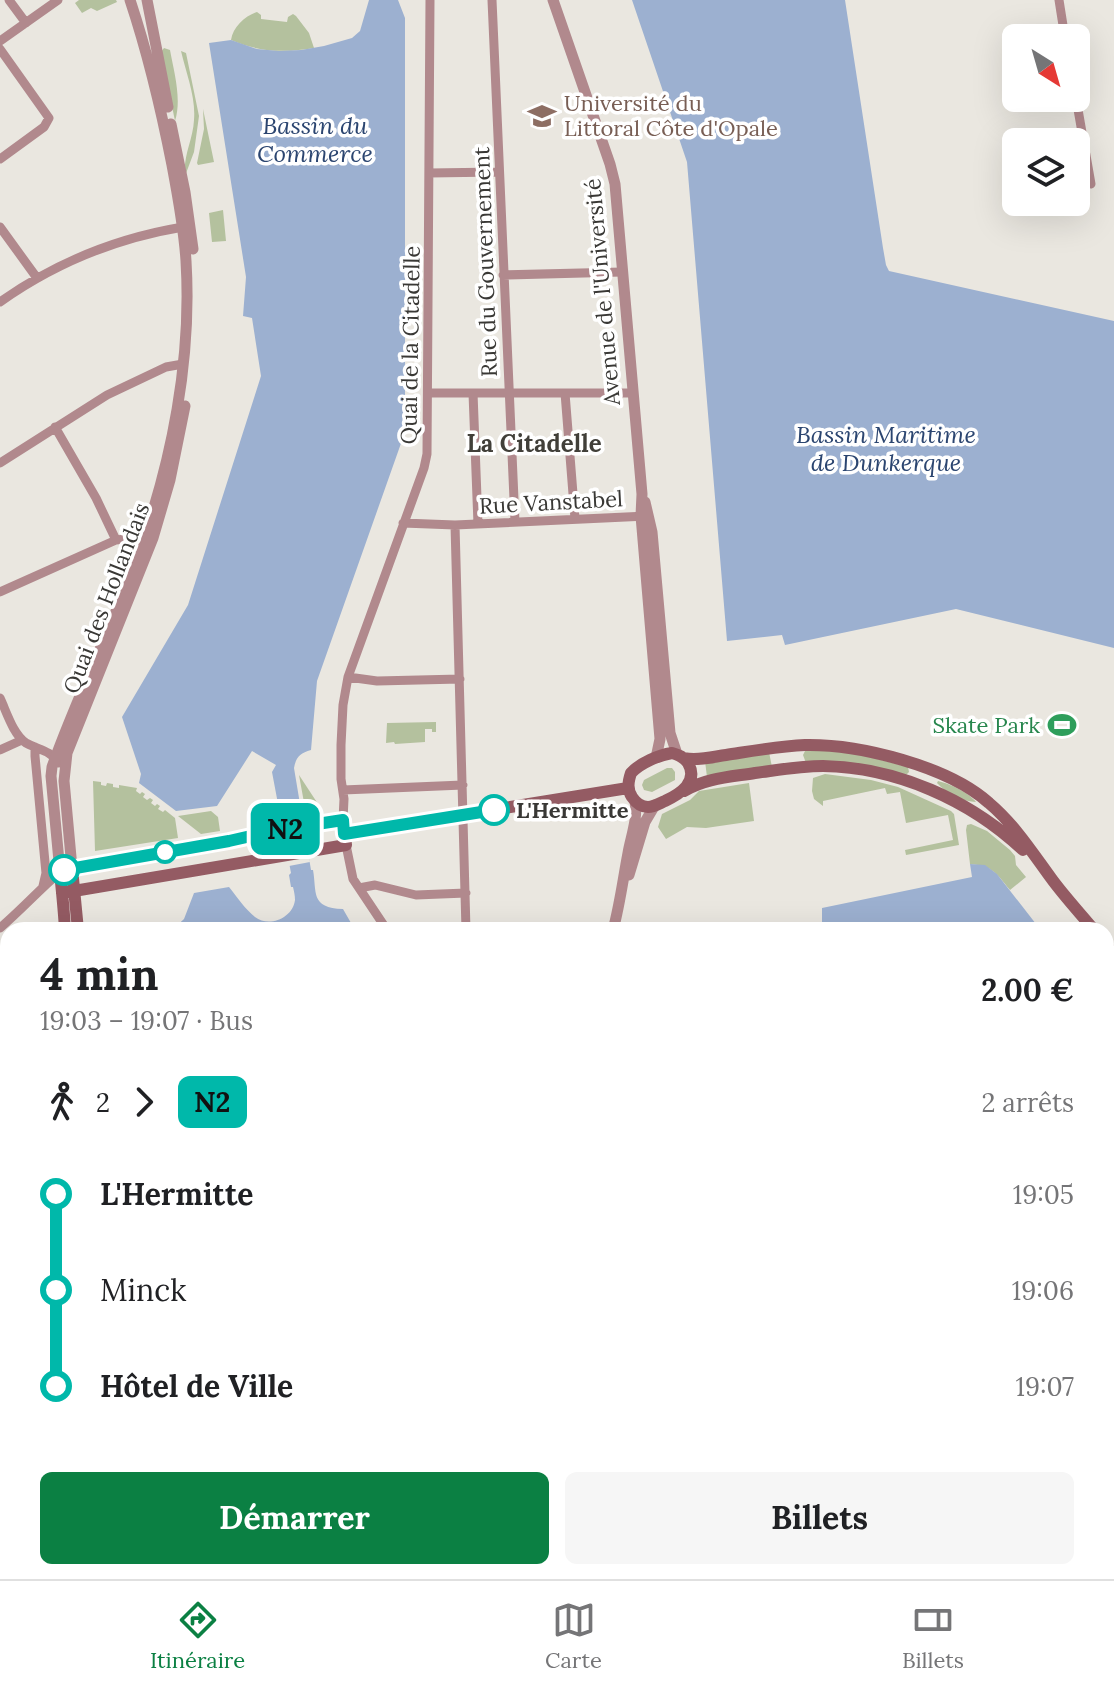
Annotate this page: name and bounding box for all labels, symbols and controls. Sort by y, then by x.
north arrow [1002,24,1090,112]
map controls [1002,24,1090,216]
place label: Université du Littoral Côte d'Opale [564,89,778,142]
school or university icon: Université du Littoral Côte d'Opale [527,101,557,131]
water label: Bassin du Commerce [257,110,373,169]
button: layers [1002,128,1090,216]
street label: Rue du Gouvernement [467,146,503,378]
street label: Avenue de l'Université [578,177,626,408]
street label: Quai de la Citadelle [394,245,426,445]
water label: Bassin Maritime de Dunkerque [796,419,976,478]
district label: La Citadelle [466,428,602,459]
street label: Rue Vanstabel [478,484,624,520]
street label: Quai des Hollandais [57,499,155,697]
sports icon: Skate Park [1047,710,1077,740]
place label: Skate Park [933,711,1040,739]
marker: L'Hermitte [479,795,509,825]
place label: L'Hermitte [516,796,629,824]
line badge: N2 [249,803,321,855]
text: N2 [267,811,303,847]
unlabelled marker [154,841,176,863]
unlabelled marker [49,855,79,885]
text: 4 min [40,946,159,1002]
text: 2.00 € [981,971,1074,1009]
text: 19:03 – 19:07 · Bus [40,1004,253,1037]
icon: walk [40,1080,84,1124]
icon: forward [122,1080,166,1124]
text: N2 [194,1084,231,1120]
text: 2 [96,1086,110,1119]
text: 2 arrêts [981,1086,1074,1119]
text: L'Hermitte [100,1175,253,1213]
text: 19:05 [1013,1178,1074,1211]
text: Minck [100,1271,186,1309]
text: 19:06 [1012,1274,1074,1307]
text: Hôtel de Ville [100,1367,293,1405]
text: 19:07 [1015,1370,1074,1403]
button: Démarrer [40,1472,549,1564]
button: Billets [565,1472,1074,1564]
tab: Itinéraire [150,1598,245,1674]
tab: Carte [545,1598,602,1674]
tab: Billets [902,1598,964,1674]

